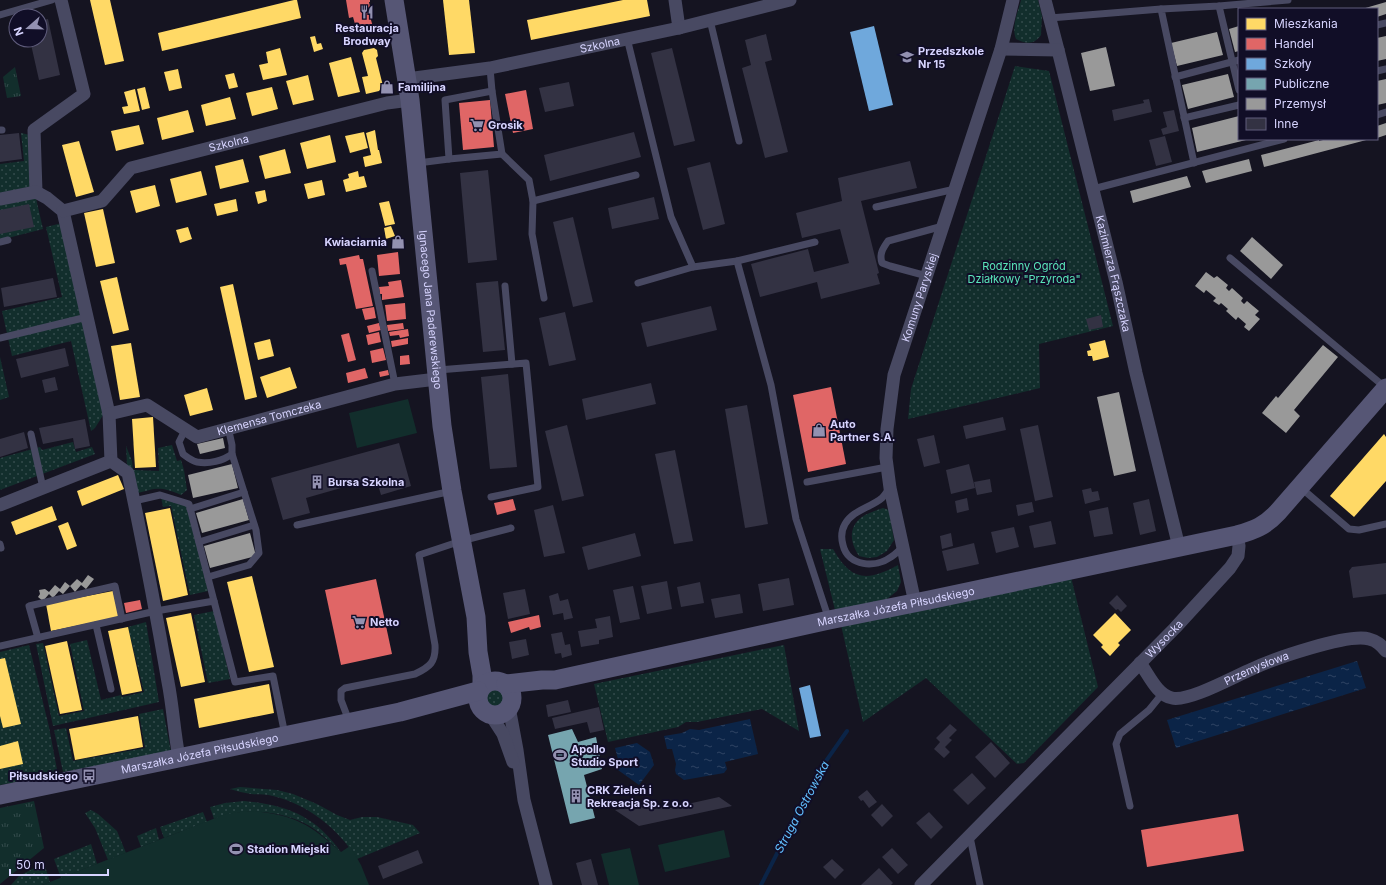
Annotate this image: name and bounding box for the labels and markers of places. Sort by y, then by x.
restaurant icon: Restauracja Brodway [359,4,375,20]
place label: Restauracja Brodway [335,21,399,48]
place label: Przedszkole Nr 15 [918,44,984,71]
school or university icon: Przedszkole Nr 15 [899,49,915,65]
shop icon: Familijna [379,79,395,95]
place label: Familijna [398,80,446,94]
supermarket icon: Grosik [469,117,485,133]
place label: Grosik [488,118,523,132]
shop icon: Kwiaciarnia [390,234,406,250]
place label: Kwiaciarnia [324,235,387,249]
place label: Auto Partner S.A. [830,417,895,444]
shop icon: Auto Partner S.A. [811,422,827,438]
building icon: Bursa Szkolna [309,474,325,490]
place label: Bursa Szkolna [328,475,404,489]
supermarket icon: Netto [351,614,367,630]
place label: Netto [370,615,399,629]
place label: Apollo Studio Sport [571,742,638,769]
sports icon: Apollo Studio Sport [552,747,568,763]
bus stop icon: Piłsudskiego [81,768,97,784]
place label: Piłsudskiego [9,769,78,783]
place label: CRK Zieleń i Rekreacja Sp. z o.o. [587,783,693,810]
building icon: CRK Zieleń i Rekreacja Sp. z o.o. [568,788,584,804]
sports icon: Stadion Miejski [228,841,244,857]
place label: Stadion Miejski [247,842,329,856]

